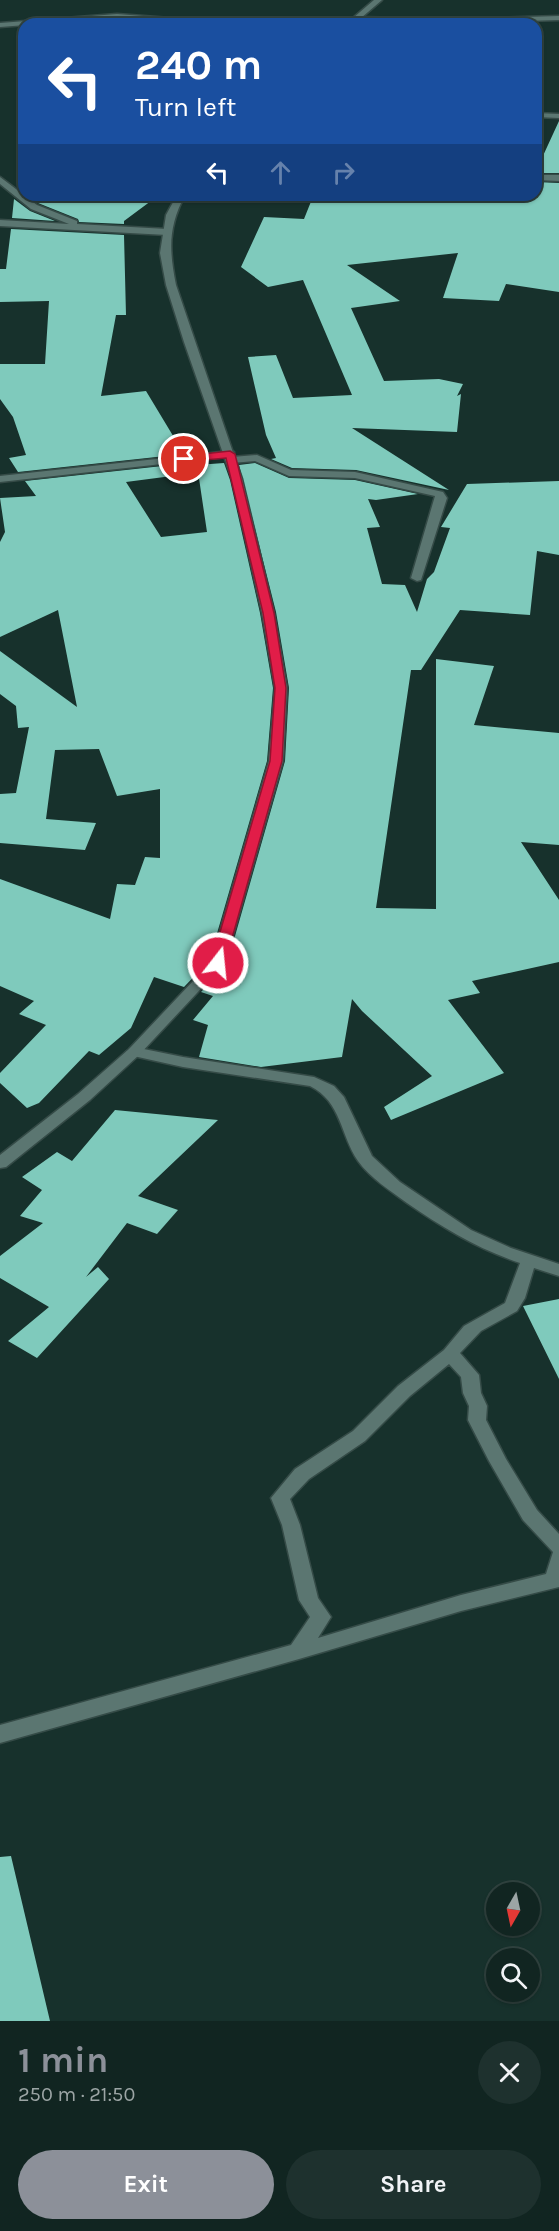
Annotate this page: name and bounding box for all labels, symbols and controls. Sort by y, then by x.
text: 240 m [135,40,262,90]
icon: left [36,42,114,120]
text: Turn left [135,91,236,123]
icon: left [201,156,234,189]
icon: ahead [264,156,297,189]
icon: right [327,156,360,189]
pin [158,433,209,484]
icon: arrive [167,442,200,475]
position arrow [186,931,250,995]
north arrow [486,1882,540,1936]
map controls [486,1882,540,2002]
button: search [486,1948,540,2002]
text: 1 min [18,2039,108,2081]
button: close [478,2041,541,2104]
text: 250 m · 21:50 [18,2083,135,2106]
button: Exit [18,2150,274,2219]
button: Share [286,2150,541,2219]

